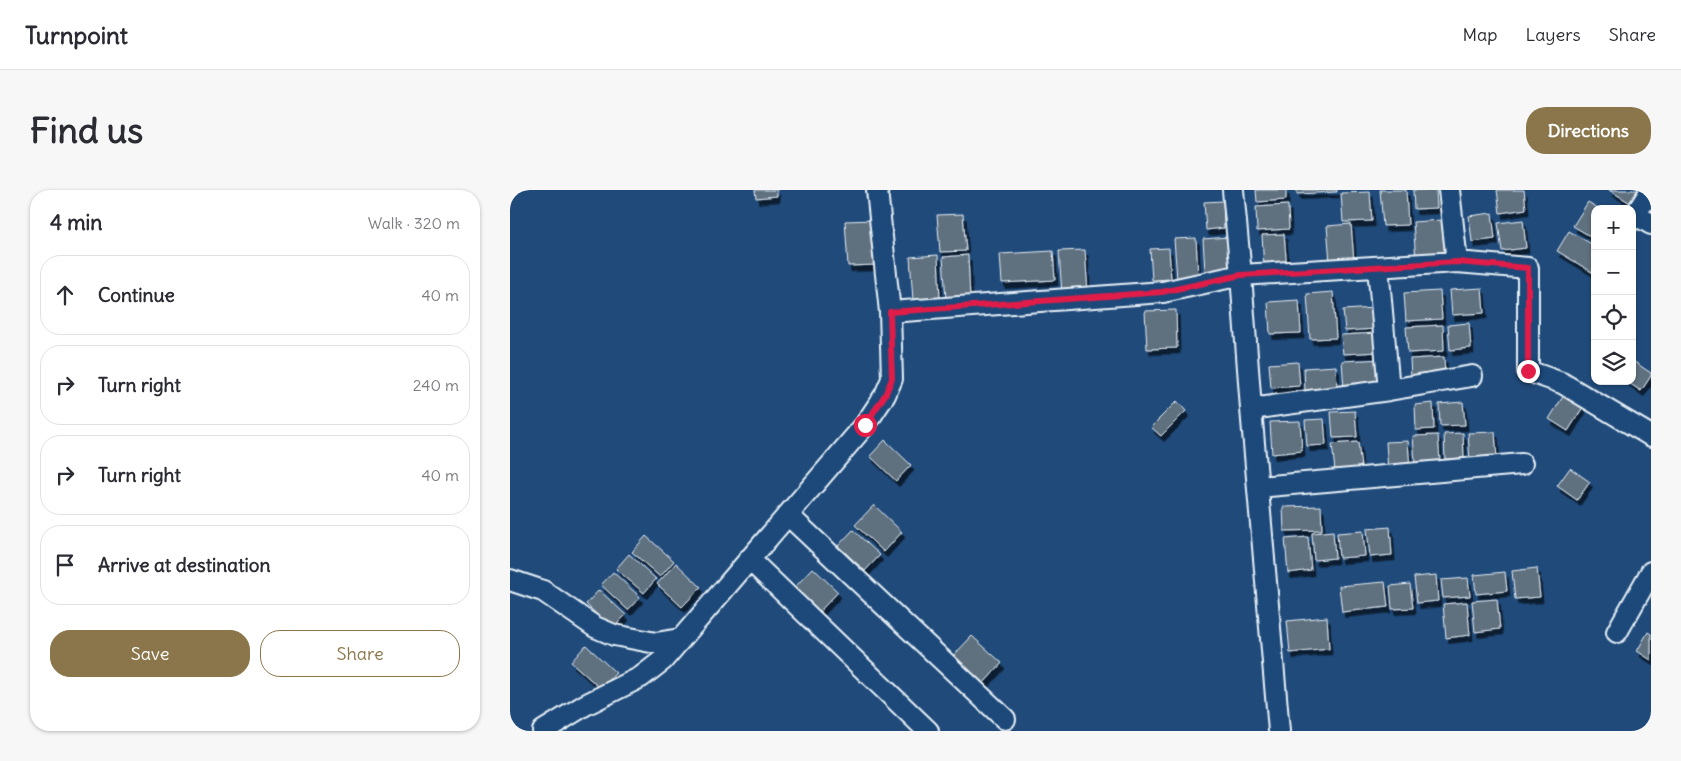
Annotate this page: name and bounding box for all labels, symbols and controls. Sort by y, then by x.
text: Turnpoint [25,20,128,50]
text: Map [1462,23,1497,46]
text: Layers [1525,23,1581,46]
text: Share [1609,23,1656,46]
button: Directions [1526,107,1651,154]
text: Find us [30,108,143,152]
map controls [1591,205,1636,385]
button: + [1591,205,1636,250]
text: 4 min [50,209,102,236]
text: Walk · 320 m [368,213,460,233]
button: − [1591,250,1636,295]
icon: ahead [51,281,79,309]
text: Continue [98,283,175,307]
text: 40 m [421,285,459,305]
button: locate [1591,295,1636,340]
button: layers [1591,340,1636,385]
route end [1517,360,1540,383]
icon: right [51,371,79,399]
text: Turn right [98,373,181,397]
text: 240 m [413,375,459,395]
route start [854,414,877,437]
icon: right [51,461,79,489]
text: Turn right [98,463,181,487]
text: 40 m [421,465,459,485]
icon: arrive [51,551,79,579]
text: Arrive at destination [98,553,271,577]
button: Save [50,630,250,677]
button: Share [260,630,460,677]

